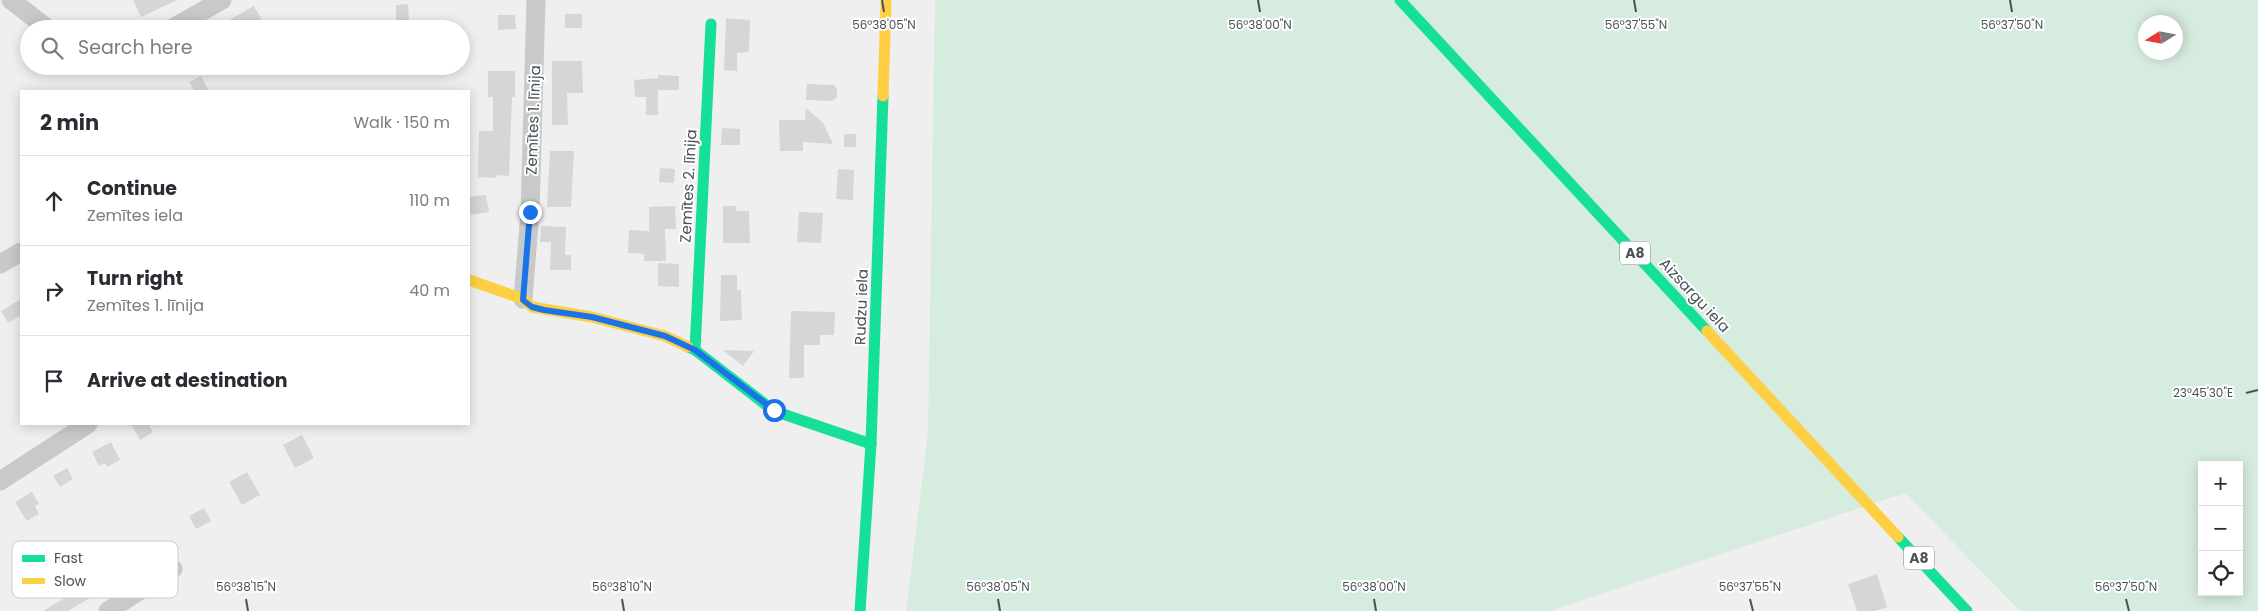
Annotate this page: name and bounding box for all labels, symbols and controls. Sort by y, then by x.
north arrow [2138,15,2183,60]
text: 56°38'05"N [852,16,916,33]
text: 56°38'00"N [1228,16,1292,33]
text: 56°37'55"N [1605,16,1667,33]
text: 56°37'50"N [1981,16,2043,33]
search box [20,20,470,75]
icon: search [38,34,66,62]
text: Search here [78,34,192,61]
street label: Zemītes 1. līnija [521,65,545,175]
text: 2 min [40,108,99,137]
text: Walk · 150 m [353,111,450,134]
street label: Zemītes 2. līnija [675,129,701,243]
text: Continue [87,175,177,202]
icon: ahead [40,187,68,215]
text: 110 m [409,189,450,212]
route end [519,201,542,224]
text: Zemītes iela [87,204,183,227]
road number: A8 [1620,242,1650,264]
street label: Aizsargu iela [1655,253,1735,337]
text: Turn right [87,265,183,292]
street label: Rudzu iela [849,269,873,345]
icon: right [40,277,68,305]
text: 40 m [409,279,450,302]
text: Zemītes 1. līnija [87,294,204,317]
icon: arrive [40,367,68,395]
text: Arrive at destination [87,367,288,394]
text: 23°45'30"E [2173,384,2233,401]
route start [763,399,786,422]
map controls [2198,461,2243,596]
button: + [2198,461,2243,506]
button: − [2198,506,2243,551]
legend [12,541,178,598]
road number: A8 [1904,546,1934,570]
text: Fast [54,548,83,568]
button: locate [2198,551,2243,596]
text: Slow [54,571,87,591]
text: 56°38'15"N [216,578,276,595]
text: 56°38'10"N [592,578,652,595]
text: 56°38'05"N [966,578,1030,595]
text: 56°38'00"N [1342,578,1406,595]
text: 56°37'55"N [1719,578,1781,595]
text: 56°37'50"N [2095,578,2157,595]

